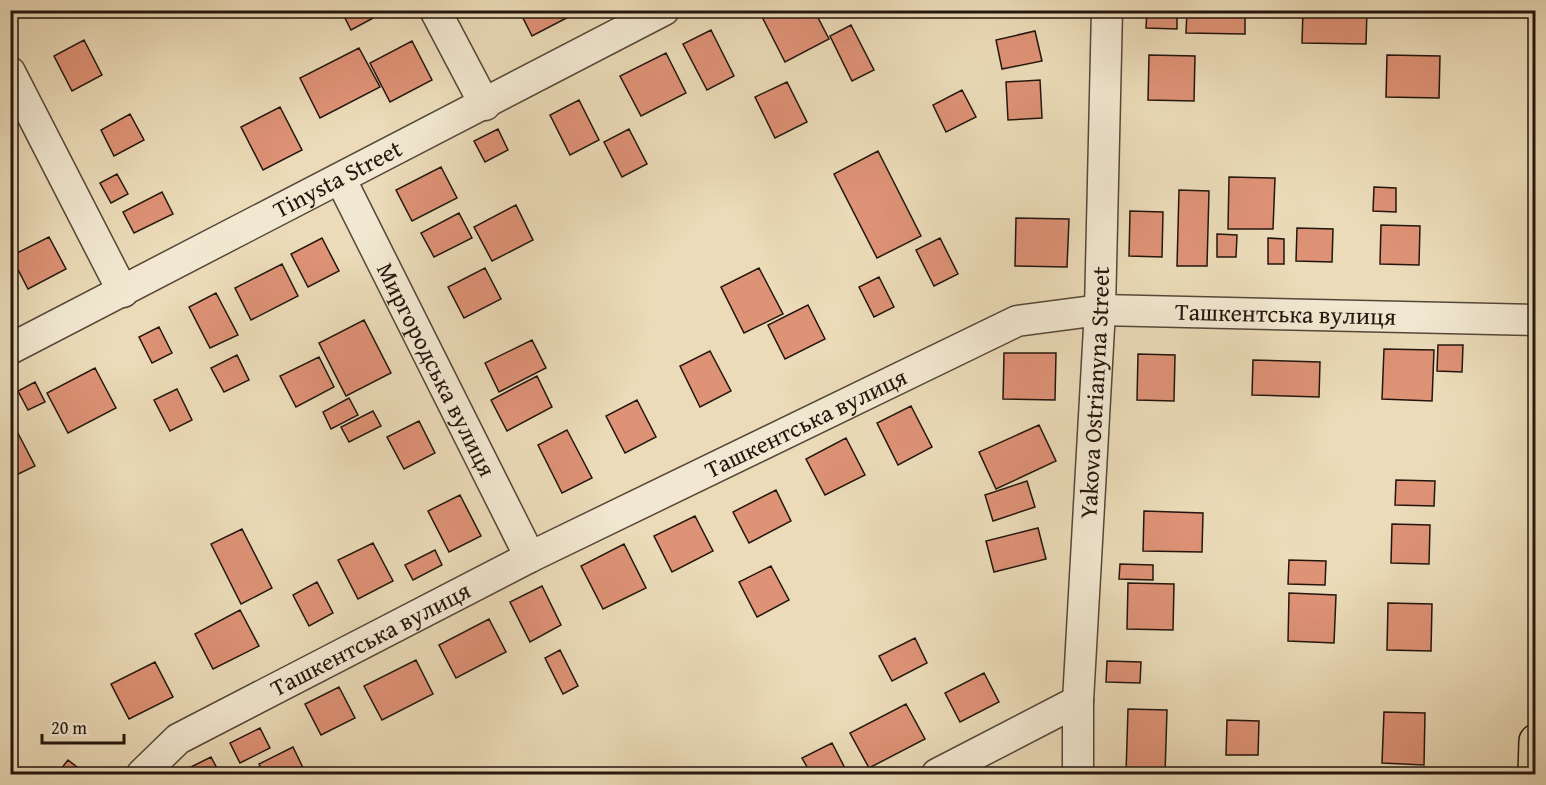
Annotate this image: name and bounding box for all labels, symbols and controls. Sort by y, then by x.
street label: Tinysta Street [267,131,408,227]
street label: Миргородська вулиця [368,256,505,482]
street label: Yakova Ostrianyna Street [1070,265,1118,520]
street label: Ташкентська вулиця [1175,294,1396,334]
street label: Ташкентська вулиця [699,359,913,487]
street label: Ташкентська вулиця [264,573,477,705]
scale bar [42,707,124,745]
text: 20 m [51,714,87,741]

